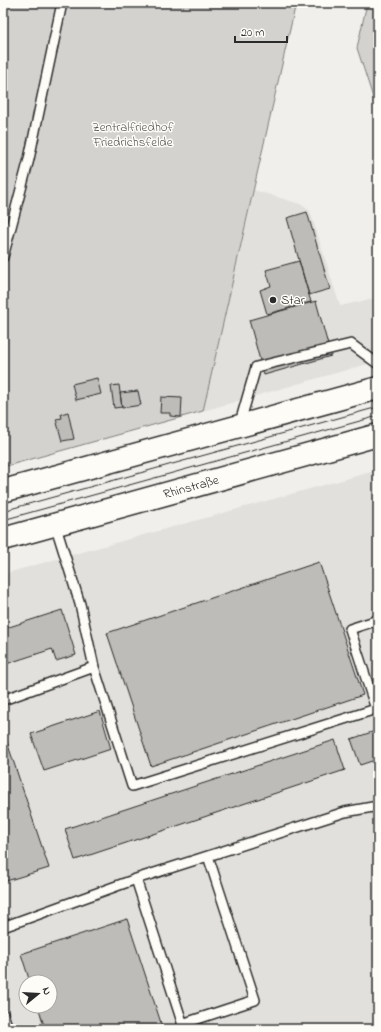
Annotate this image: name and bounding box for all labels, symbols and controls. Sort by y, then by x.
scale bar [235,18,287,44]
text: 20 m [241,24,264,42]
park label: Zentralfriedhof Friedrichsfelde [92,118,175,152]
place label: Star [281,291,306,310]
marker: Star [268,295,278,305]
street label: Rhinstraße [161,470,221,504]
north arrow [18,974,58,1014]
text: N [38,985,55,997]

